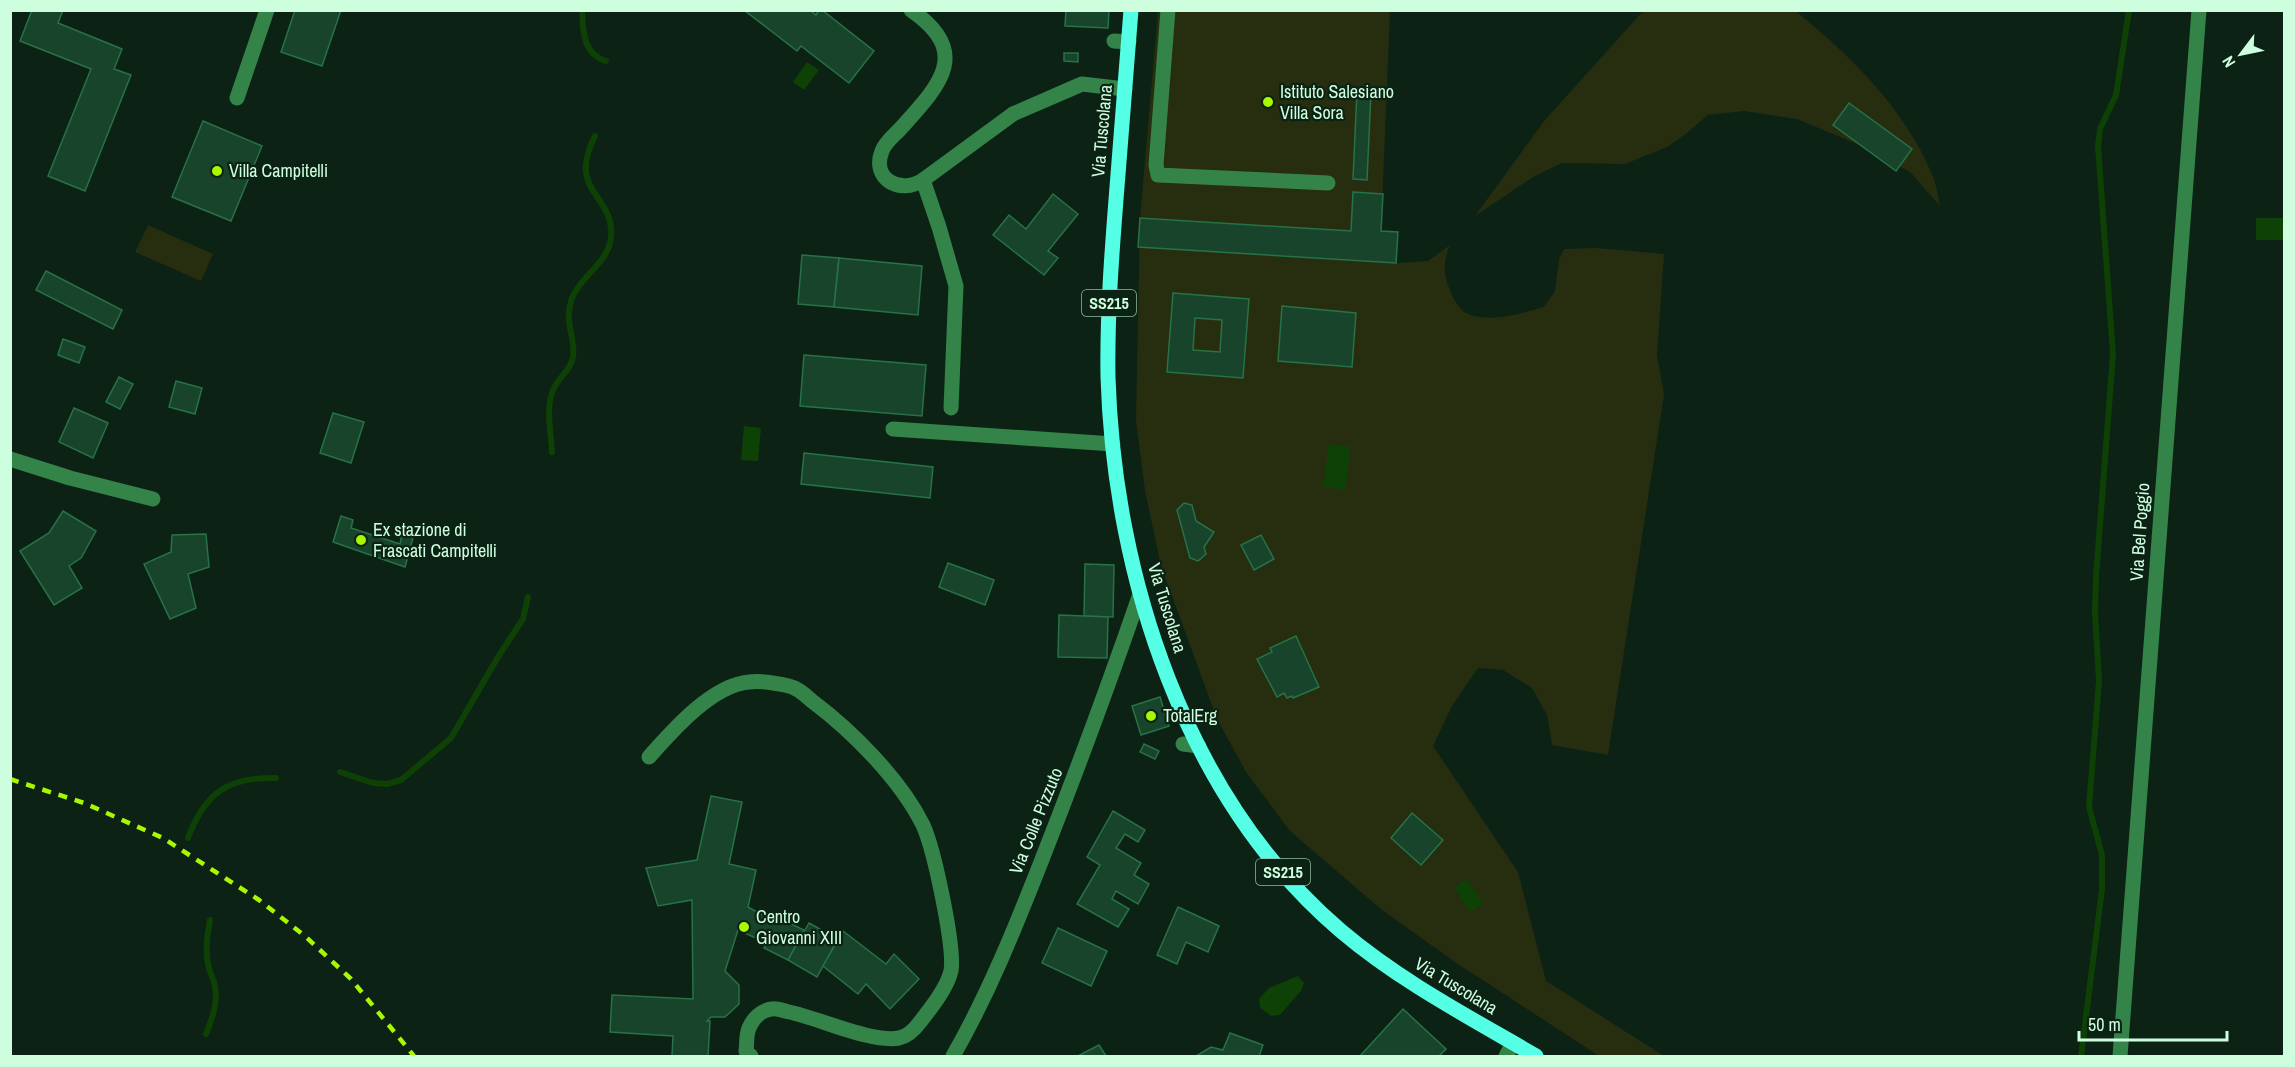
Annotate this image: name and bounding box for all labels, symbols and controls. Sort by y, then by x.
north arrow [2211,24,2271,84]
text: N [2216,52,2240,72]
place label: Istituto Salesiano Villa Sora [1280,79,1394,125]
street label: Via Tuscolana [1085,84,1118,178]
marker: Istituto Salesiano Villa Sora [1261,95,1275,109]
place label: Villa Campitelli [229,158,328,183]
marker: Villa Campitelli [210,164,224,178]
road number: SS215 [1082,290,1136,316]
street label: Via Bel Poggio [2124,482,2155,582]
place label: Ex stazione di Frascati Campitelli [373,517,497,563]
marker: Ex stazione di Frascati Campitelli [354,533,368,547]
street label: Via Tuscolana [1142,560,1193,656]
place label: TotalErg [1163,703,1218,728]
marker: TotalErg [1144,709,1158,723]
street label: Via Colle Pizzuto [1003,764,1068,878]
road number: SS215 [1256,859,1310,885]
place label: Centro Giovanni XIII [756,904,842,950]
marker: Centro Giovanni XIII [737,920,751,934]
street label: Via Tuscolana [1410,951,1502,1020]
scale bar [2079,1004,2228,1042]
text: 50 m [2088,1012,2121,1037]

